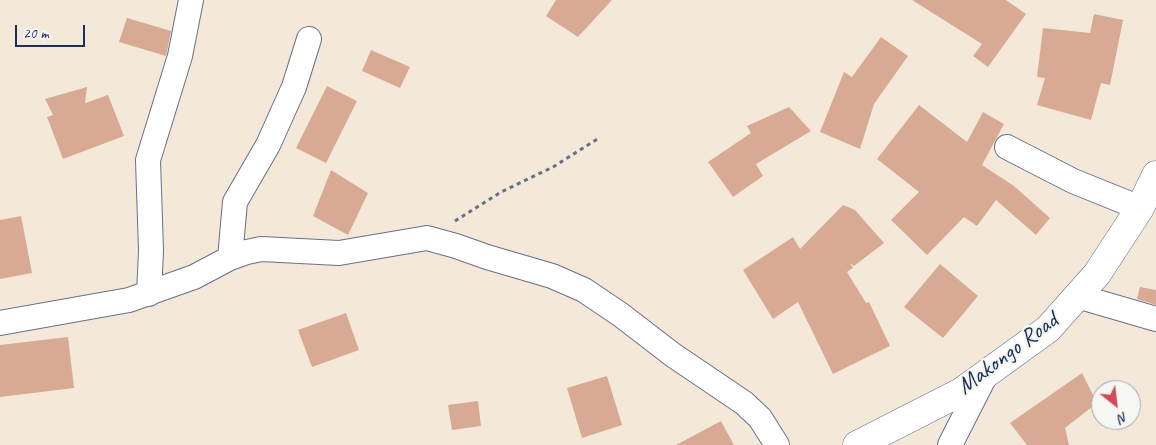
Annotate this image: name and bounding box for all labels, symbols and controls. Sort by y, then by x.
scale bar [18,15,88,47]
text: 20 m [23,24,49,43]
street label: Makongo Road [952,307,1064,401]
north arrow [1091,380,1141,430]
text: N [1115,408,1131,427]

